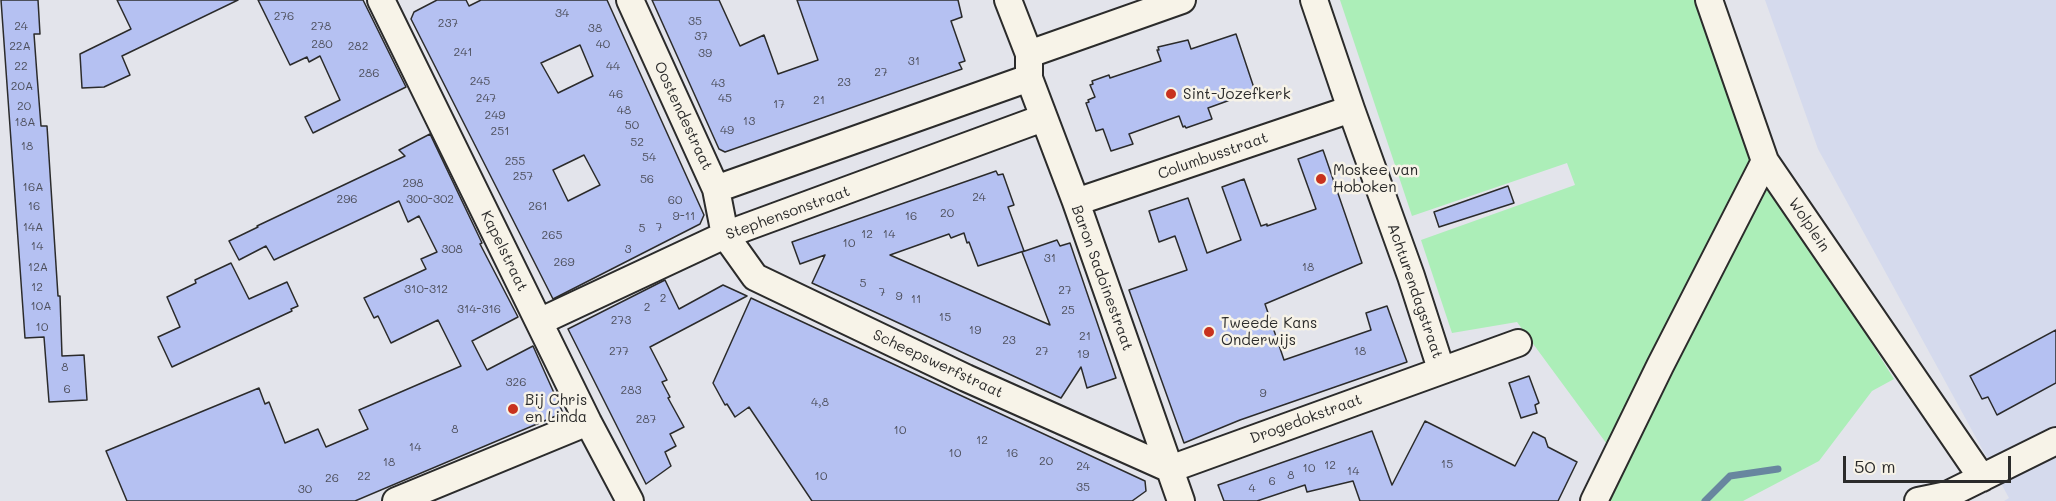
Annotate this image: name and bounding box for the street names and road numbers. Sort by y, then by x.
street label: Oostendestraat [650,59,716,173]
street label: Columbusstraat [1156,129,1270,183]
street label: Stephensonstraat [723,182,853,244]
street label: Wolplein [1784,195,1834,255]
street label: Baron Sadoinestraat [1067,203,1137,353]
street label: Kapelstraat [477,208,531,294]
street label: Achturendagstraat [1383,221,1447,361]
street label: Scheepswerfstraat [870,326,1006,402]
street label: Drogedokstraat [1248,390,1364,448]

